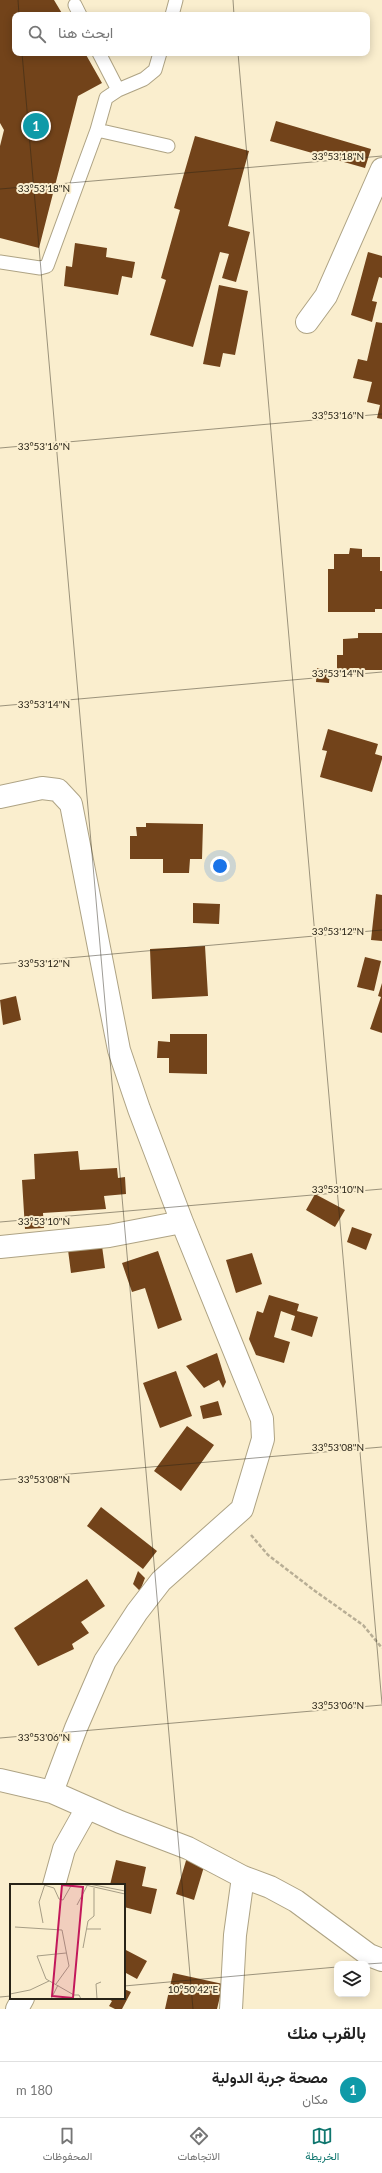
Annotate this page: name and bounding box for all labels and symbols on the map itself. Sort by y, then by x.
pin: 1 [23,111,49,141]
text: 33°53'18"N [312,150,364,162]
text: 33°53'18"N [18,182,70,194]
text: 33°53'16"N [312,409,364,421]
text: 33°53'16"N [18,440,70,452]
text: 33°53'14"N [312,667,364,679]
text: 33°53'14"N [18,698,70,710]
your location [210,856,230,876]
text: 33°53'12"N [312,925,364,937]
text: 33°53'12"N [18,957,70,969]
text: 33°53'10"N [312,1183,364,1195]
text: 33°53'10"N [18,1215,70,1227]
text: 33°53'08"N [312,1441,364,1453]
text: 33°53'08"N [18,1473,70,1485]
text: 33°53'06"N [312,1699,364,1711]
text: 33°53'06"N [18,1731,70,1743]
inset map [10,1884,125,1999]
text: 10°50'42"E [168,1983,218,1995]

